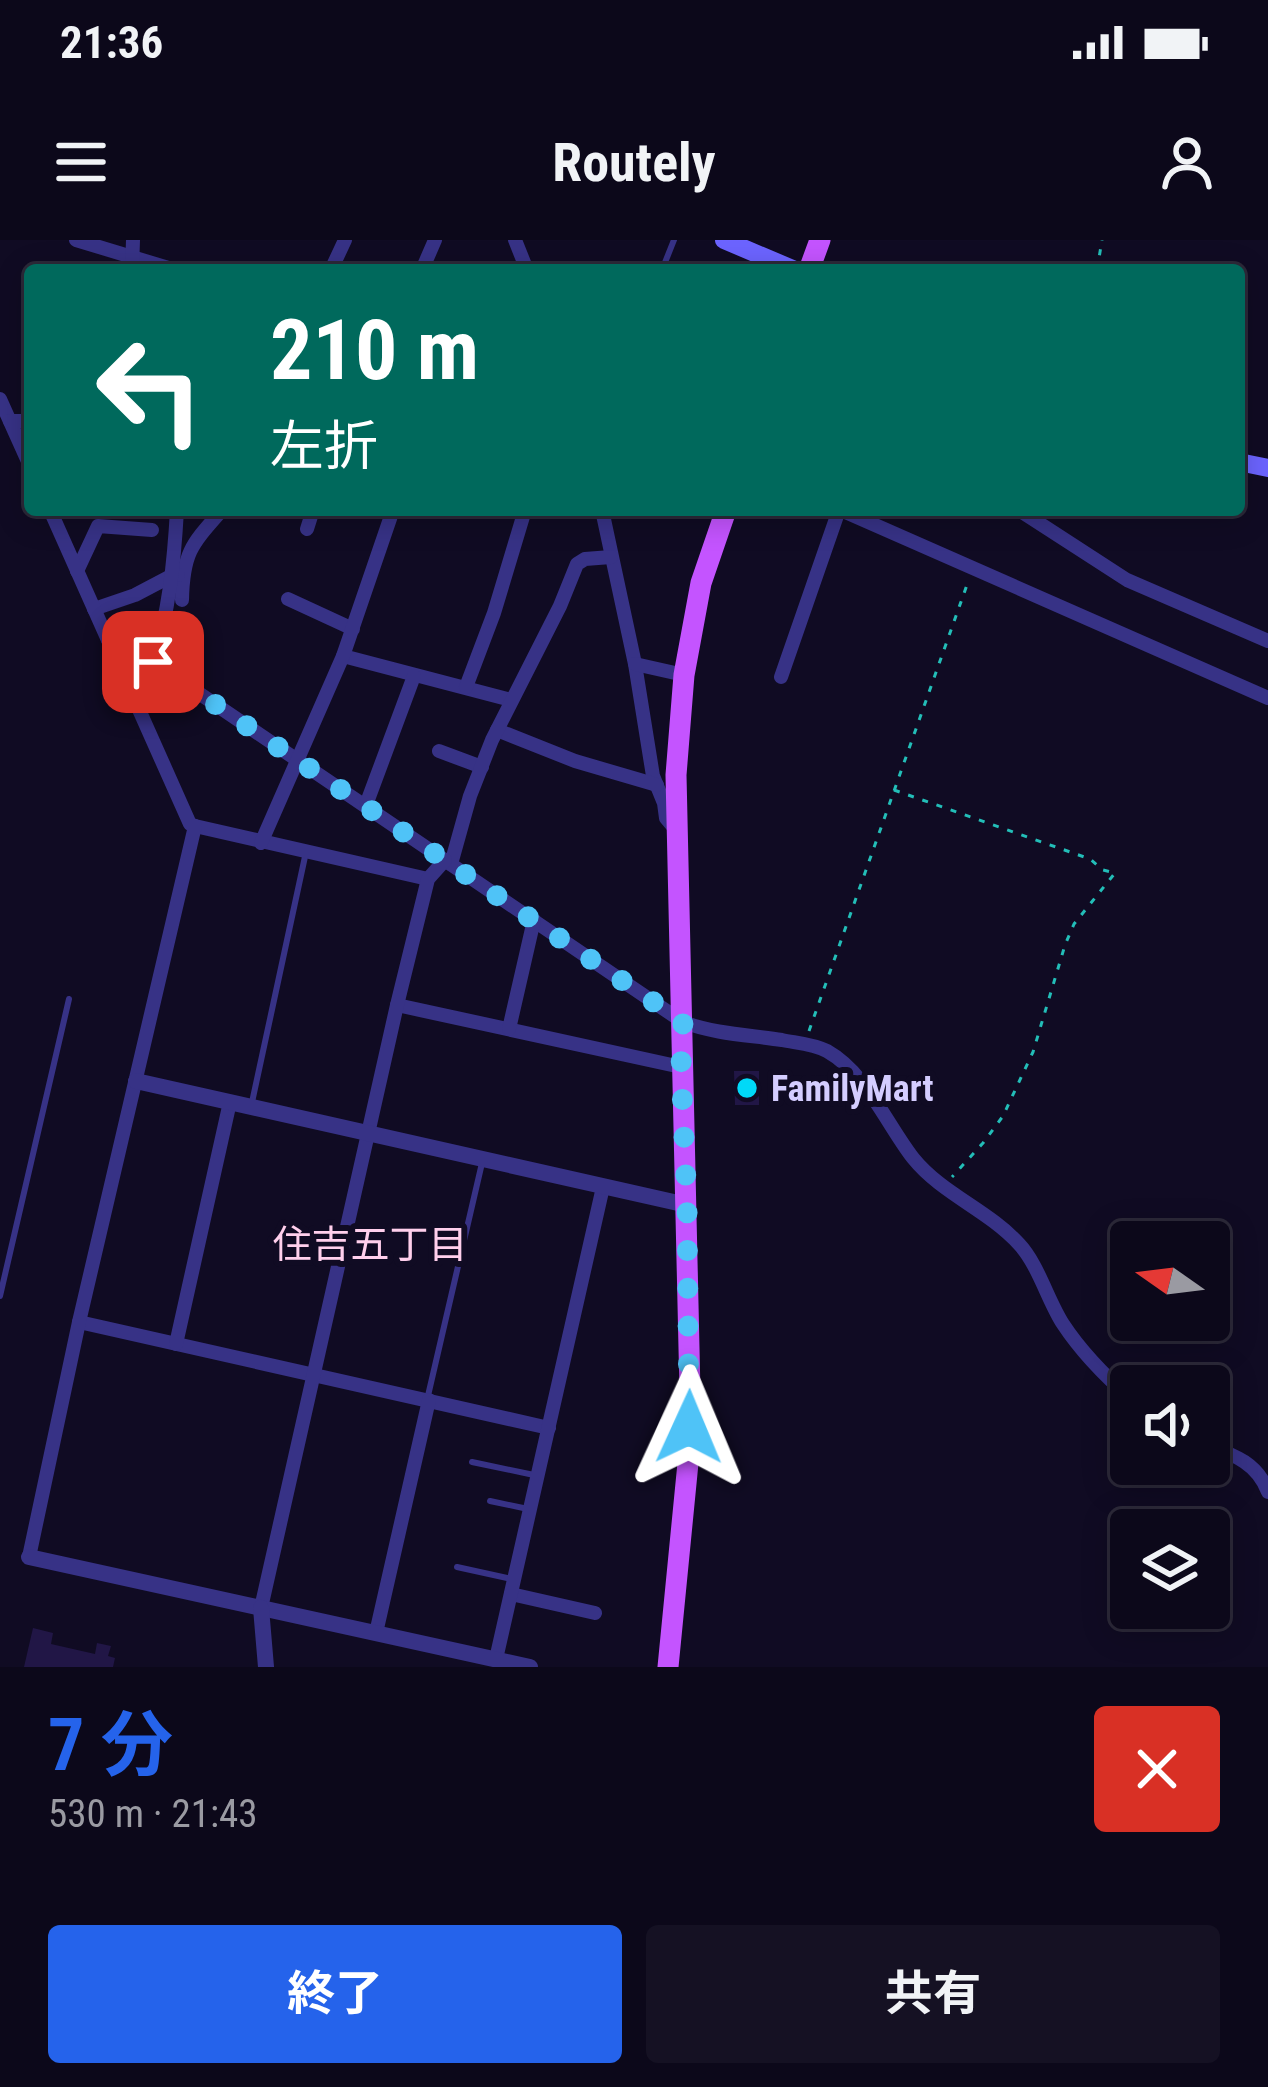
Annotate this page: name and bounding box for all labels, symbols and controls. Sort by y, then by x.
text: 21:36 [60,16,163,69]
icon: menu [48,129,114,195]
icon: person [1154,129,1220,195]
text: Routely [552,131,716,194]
text: 210 m [270,301,479,400]
icon: left [72,312,228,468]
text: 左折 [270,415,378,478]
pin [102,611,204,713]
icon: arrive [120,629,186,695]
place label: FamilyMart [771,1068,933,1110]
marker: FamilyMart [734,1075,760,1101]
north arrow [1110,1221,1230,1341]
map controls [1110,1221,1230,1629]
district label: 住吉五丁目 [272,1222,468,1268]
position arrow [626,1364,752,1490]
button: sound [1110,1365,1230,1485]
button: layers [1110,1509,1230,1629]
text: 7 分 [48,1703,173,1788]
button: close [1094,1706,1220,1832]
text: 530 m · 21:43 [48,1791,258,1837]
button: 終了 [48,1925,622,2063]
button: 共有 [646,1925,1220,2063]

